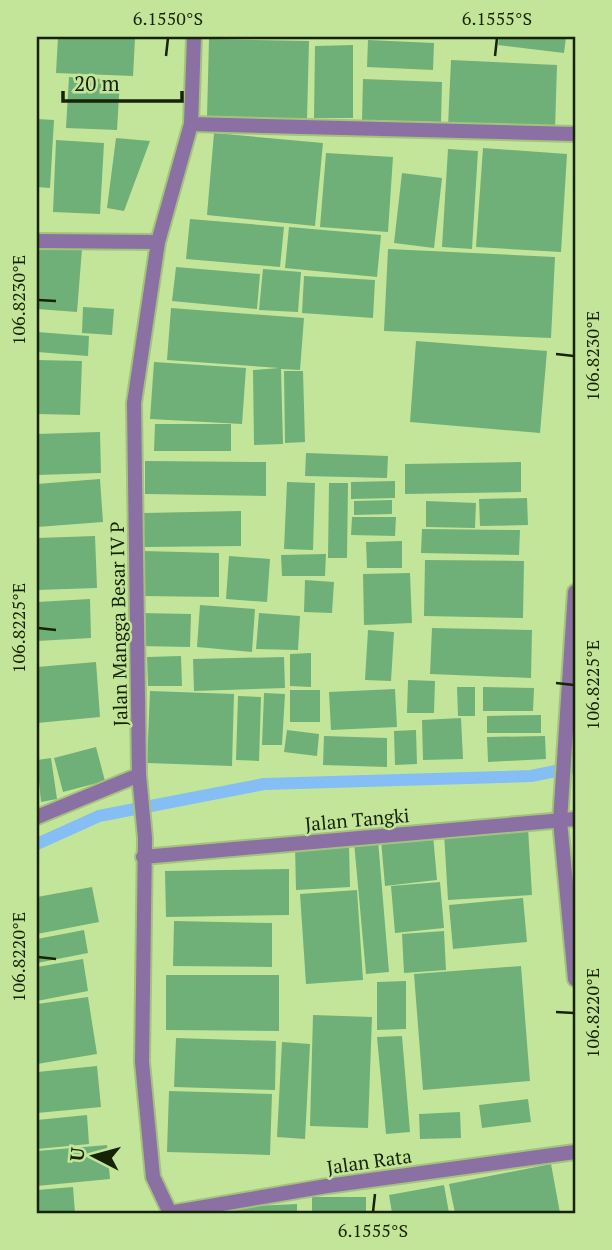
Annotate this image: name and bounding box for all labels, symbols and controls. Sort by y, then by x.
text: 6.1550°S [133,6,203,30]
text: 6.1555°S [462,6,532,30]
scale bar [63,60,182,104]
text: 20 m [74,69,120,97]
text: 106.8230°E [6,255,30,345]
text: 106.8230°E [580,311,604,401]
street label: Jalan Mangga Besar IV P [104,521,132,727]
text: 106.8225°E [6,583,30,673]
text: 106.8225°E [580,640,604,730]
street label: Jalan Tangki [304,802,410,836]
text: 106.8220°E [6,912,30,1002]
text: 106.8220°E [580,968,604,1058]
north arrow [60,1120,130,1190]
street label: Jalan Rata [325,1143,414,1179]
text: U [63,1146,90,1162]
text: 6.1555°S [338,1218,408,1242]

